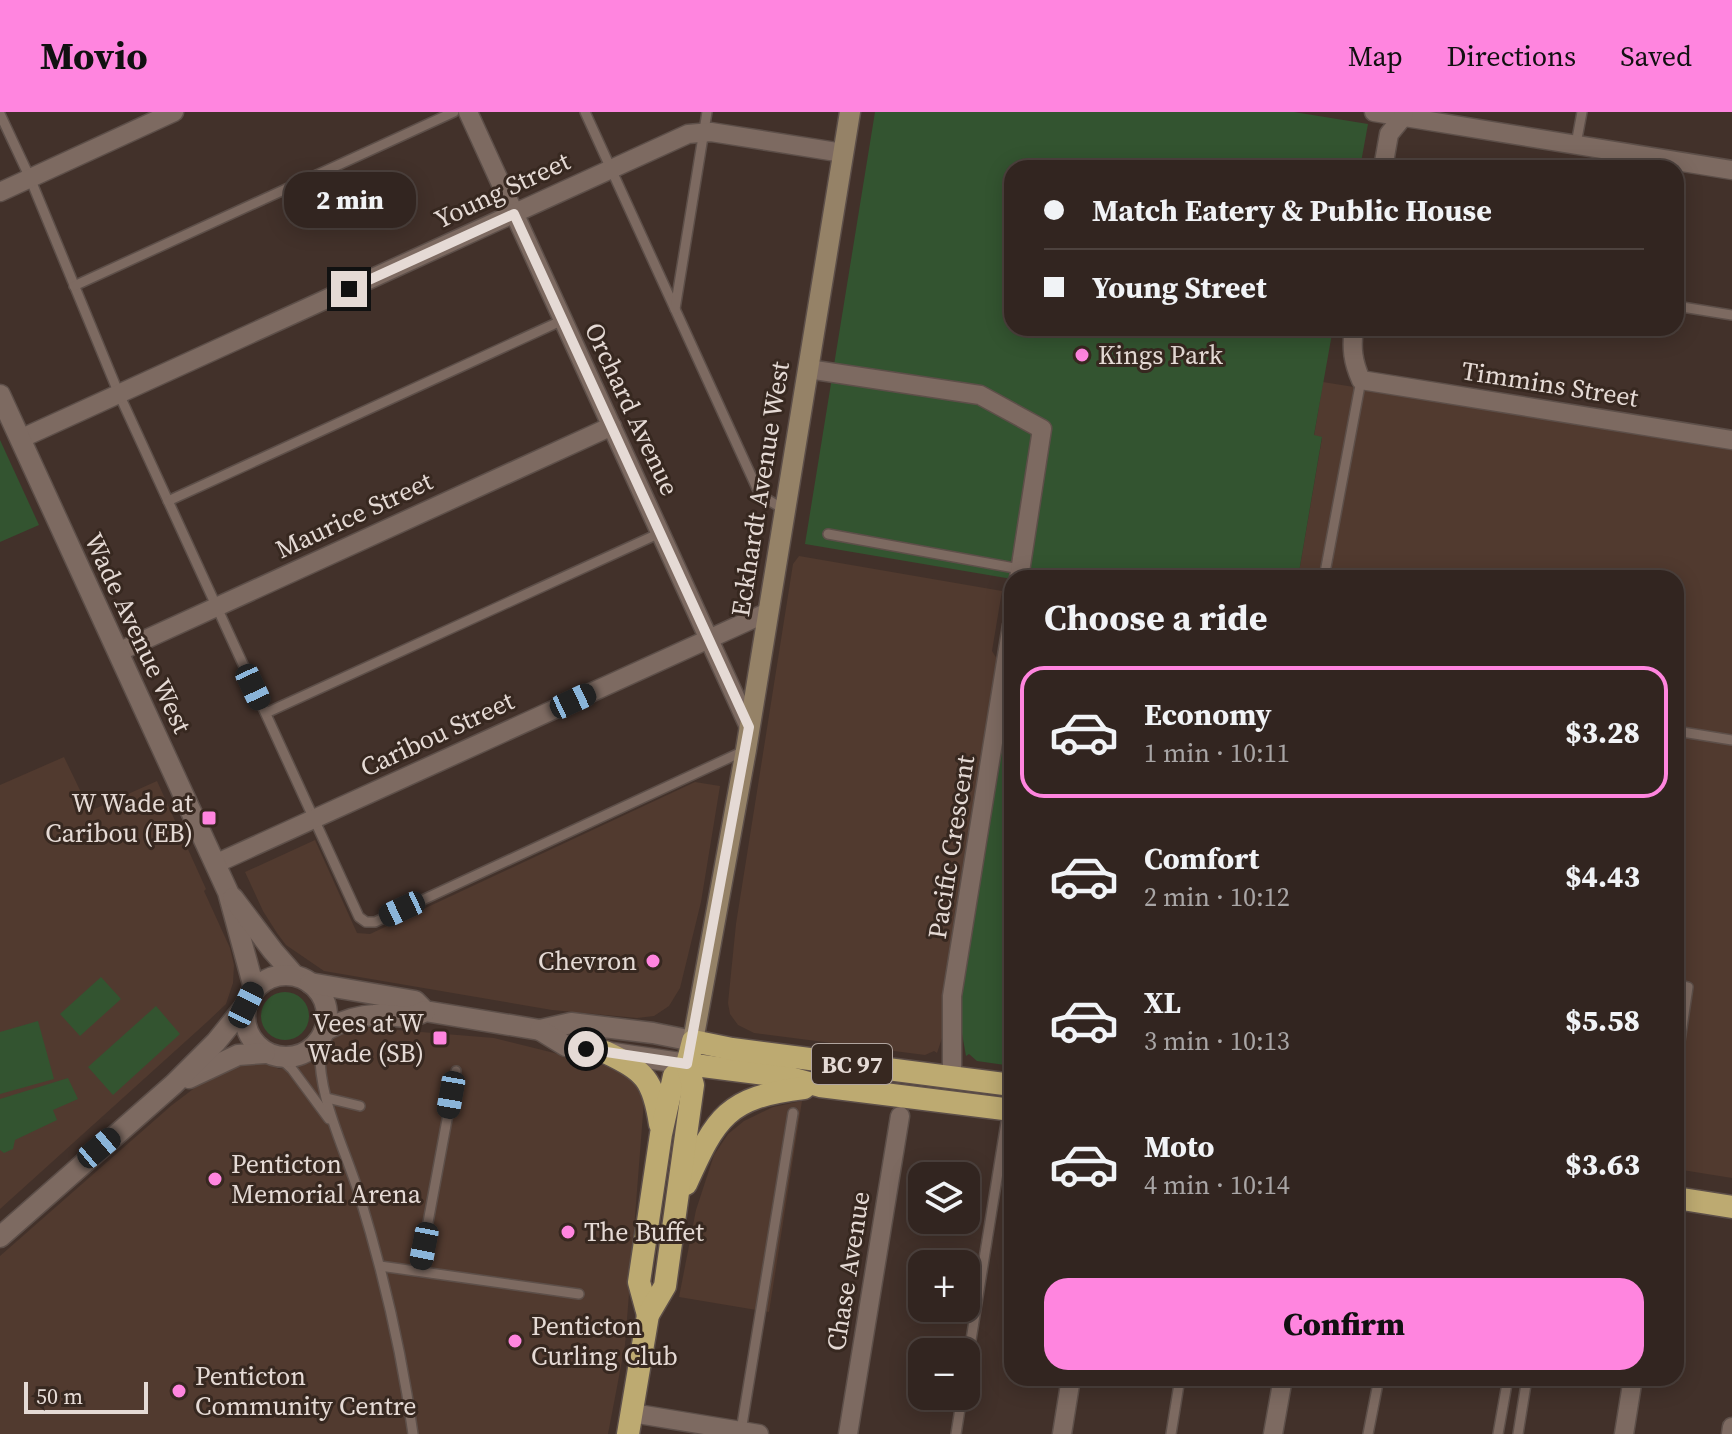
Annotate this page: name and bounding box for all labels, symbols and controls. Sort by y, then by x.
text: Movio [40,30,148,82]
text: Map [1348,37,1403,75]
text: Directions [1447,37,1576,75]
text: Saved [1620,37,1692,75]
street label: Young Street [428,143,576,237]
callout: 2 min [283,173,415,229]
text: 2 min [316,182,384,218]
text: Match Eatery & Public House [1092,190,1492,231]
text: Young Street [1092,267,1267,308]
route end [331,271,367,307]
street label: Orchard Avenue [576,317,688,501]
place label: Kings Park [1098,337,1224,373]
marker: Kings Park [1073,346,1091,364]
street label: Timmins Street [1459,352,1641,416]
street label: Eckhardt Avenue West [722,358,798,619]
street label: Maurice Street [270,463,439,567]
street label: Wade Avenue West [76,527,200,740]
text: Choose a ride [1044,593,1267,642]
car [232,660,274,714]
car [546,680,600,722]
street label: Caribou Street [354,682,520,785]
text: Economy [1144,694,1272,735]
icon: car [1048,696,1120,768]
text: $3.28 [1565,712,1640,753]
text: 1 min · 10:11 [1144,735,1290,771]
street label: Pacific Crescent [919,752,983,941]
place label: W Wade at Caribou (EB) [45,785,194,851]
marker: W Wade at Caribou (EB) [200,809,218,827]
text: Comfort [1144,838,1259,879]
icon: car [1048,840,1120,912]
text: $4.43 [1565,856,1640,897]
text: 2 min · 10:12 [1144,879,1290,915]
car [375,888,429,930]
place label: Chevron [538,943,637,979]
marker: Chevron [644,952,662,970]
car [225,978,267,1032]
text: XL [1144,982,1181,1023]
icon: car [1048,984,1120,1056]
text: $5.58 [1565,1000,1640,1041]
place label: Vees at W Wade (SB) [307,1005,424,1071]
text: 3 min · 10:13 [1144,1023,1290,1059]
marker: Vees at W Wade (SB) [431,1029,449,1047]
route start [568,1031,604,1067]
road number: BC 97 [812,1044,892,1084]
car [435,1069,467,1121]
car [73,1123,125,1173]
text: Moto [1144,1126,1215,1167]
icon: car [1048,1128,1120,1200]
text: $3.63 [1565,1144,1640,1185]
place label: Penticton Memorial Arena [231,1146,422,1212]
map controls [908,1162,980,1410]
button: layers [908,1162,980,1234]
text: 4 min · 10:14 [1144,1167,1290,1203]
marker: Penticton Memorial Arena [206,1170,224,1188]
street label: Chase Avenue [818,1189,878,1353]
place label: The Buffet [584,1214,705,1250]
car [408,1220,440,1272]
marker: The Buffet [559,1223,577,1241]
button: + [908,1250,980,1322]
button: Confirm [1044,1278,1644,1370]
place label: Penticton Curling Club [531,1308,678,1374]
marker: Penticton Curling Club [506,1332,524,1350]
button: − [908,1338,980,1410]
place label: Penticton Community Centre [195,1358,417,1424]
scale bar [24,1378,148,1414]
text: 50 m [36,1381,83,1411]
marker: Penticton Community Centre [170,1382,188,1400]

